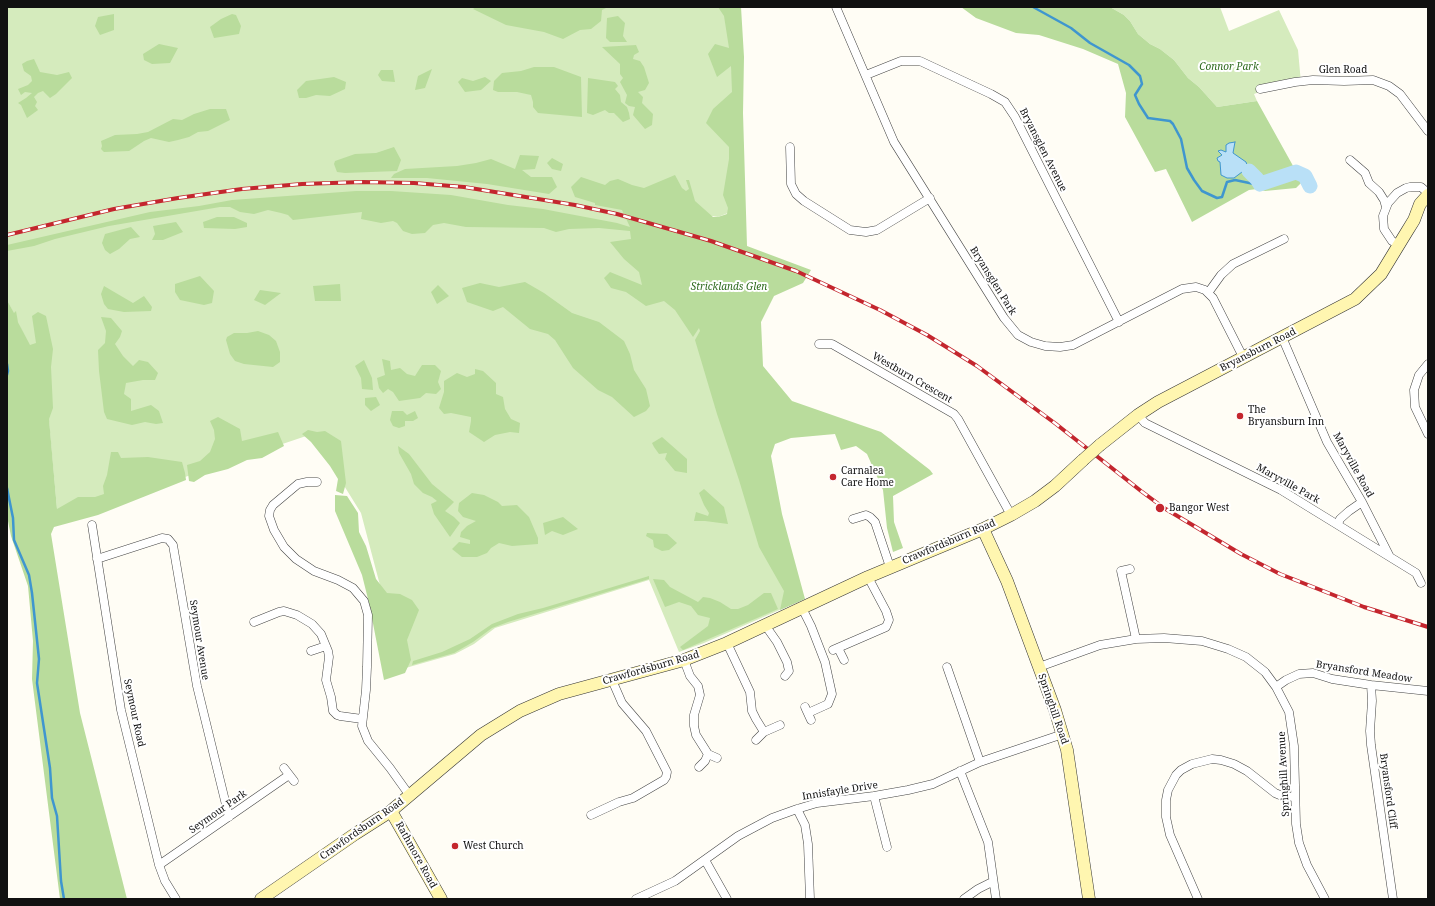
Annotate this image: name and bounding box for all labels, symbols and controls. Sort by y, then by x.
park label: Connor Park [1199,61,1259,73]
street label: Glen Road [1319,64,1367,76]
street label: Bryansglen Avenue [1017,106,1069,194]
street label: Bryansglen Park [967,244,1019,318]
park label: Stricklands Glen [691,281,767,293]
street label: Bryansburn Road [1218,326,1298,374]
street label: Westburn Crescent [870,350,954,406]
place label: The Bryansburn Inn [1248,404,1324,428]
marker: The Bryansburn Inn [1235,411,1245,421]
street label: Maryville Road [1330,430,1376,500]
street label: Maryville Park [1254,462,1322,506]
place label: Carnalea Care Home [841,465,894,488]
marker: Carnalea Care Home [828,472,838,482]
marker: Bangor West [1154,502,1166,514]
place label: Bangor West [1169,502,1229,514]
street label: Crawfordsburn Road [901,517,997,567]
street label: Seymour Avenue [187,599,211,681]
street label: Crawfordsburn Road [601,648,701,688]
street label: Bryansford Meadow [1315,658,1413,686]
street label: Springhill Road [1035,672,1071,746]
street label: Seymour Road [121,678,147,748]
street label: Springhill Avenue [1276,731,1292,817]
street label: Bryansford Cliff [1377,753,1399,829]
street label: Innisfayle Drive [801,779,879,803]
street label: Seymour Park [187,788,249,836]
street label: Crawfordsburn Road [318,795,406,863]
street label: Rathmore Road [393,820,439,890]
place label: West Church [463,840,524,852]
marker: West Church [450,841,460,851]

